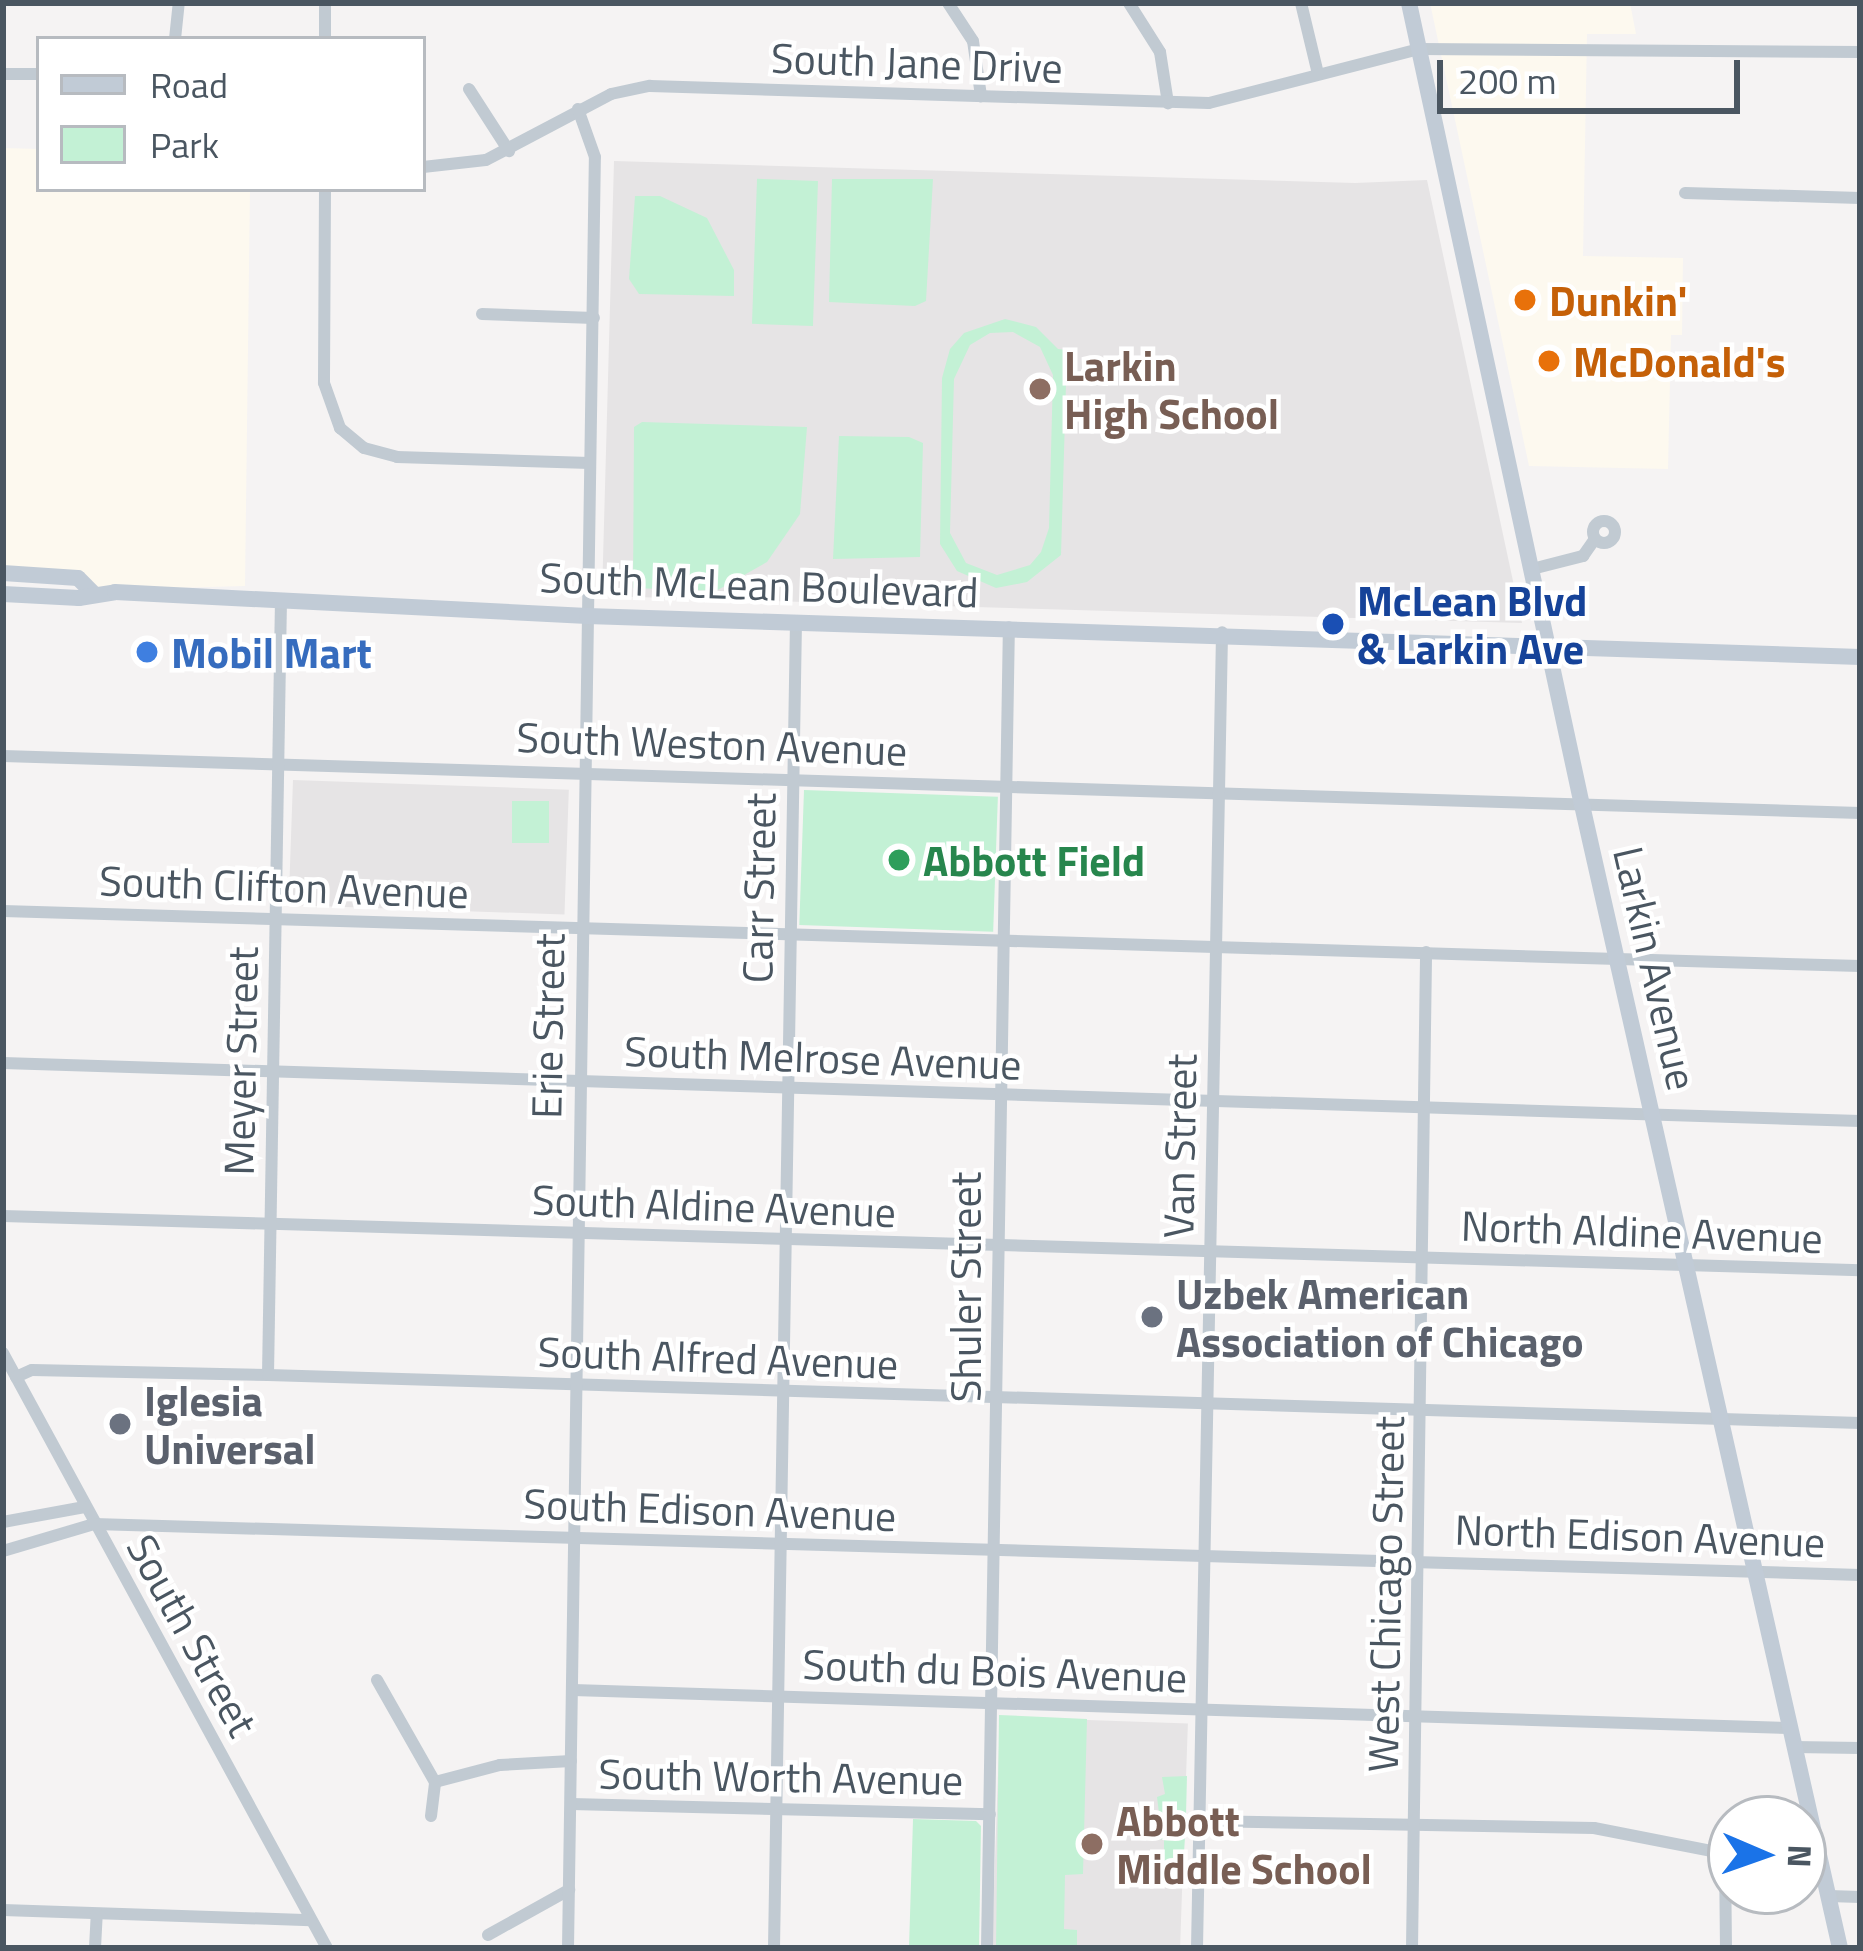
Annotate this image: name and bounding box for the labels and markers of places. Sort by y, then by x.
place label: Dunkin' [1549,275,1688,325]
marker: Dunkin' [1512,287,1538,313]
place label: McDonald's [1573,336,1786,386]
place label: Larkin High School [1064,340,1279,439]
marker: McDonald's [1536,348,1562,374]
marker: Larkin High School [1027,376,1053,402]
place label: McLean Blvd & Larkin Ave [1357,575,1587,674]
marker: McLean Blvd & Larkin Ave [1320,611,1346,637]
place label: Mobil Mart [171,627,372,677]
marker: Mobil Mart [134,639,160,665]
place label: Abbott Field [923,835,1145,885]
marker: Abbott Field [886,847,912,873]
place label: Uzbek American Association of Chicago [1176,1268,1584,1366]
marker: Uzbek American Association of Chicago [1139,1304,1165,1330]
place label: Iglesia Universal [144,1375,316,1474]
marker: Iglesia Universal [107,1411,133,1437]
place label: Abbott Middle School [1116,1795,1372,1894]
marker: Abbott Middle School [1079,1831,1105,1857]

